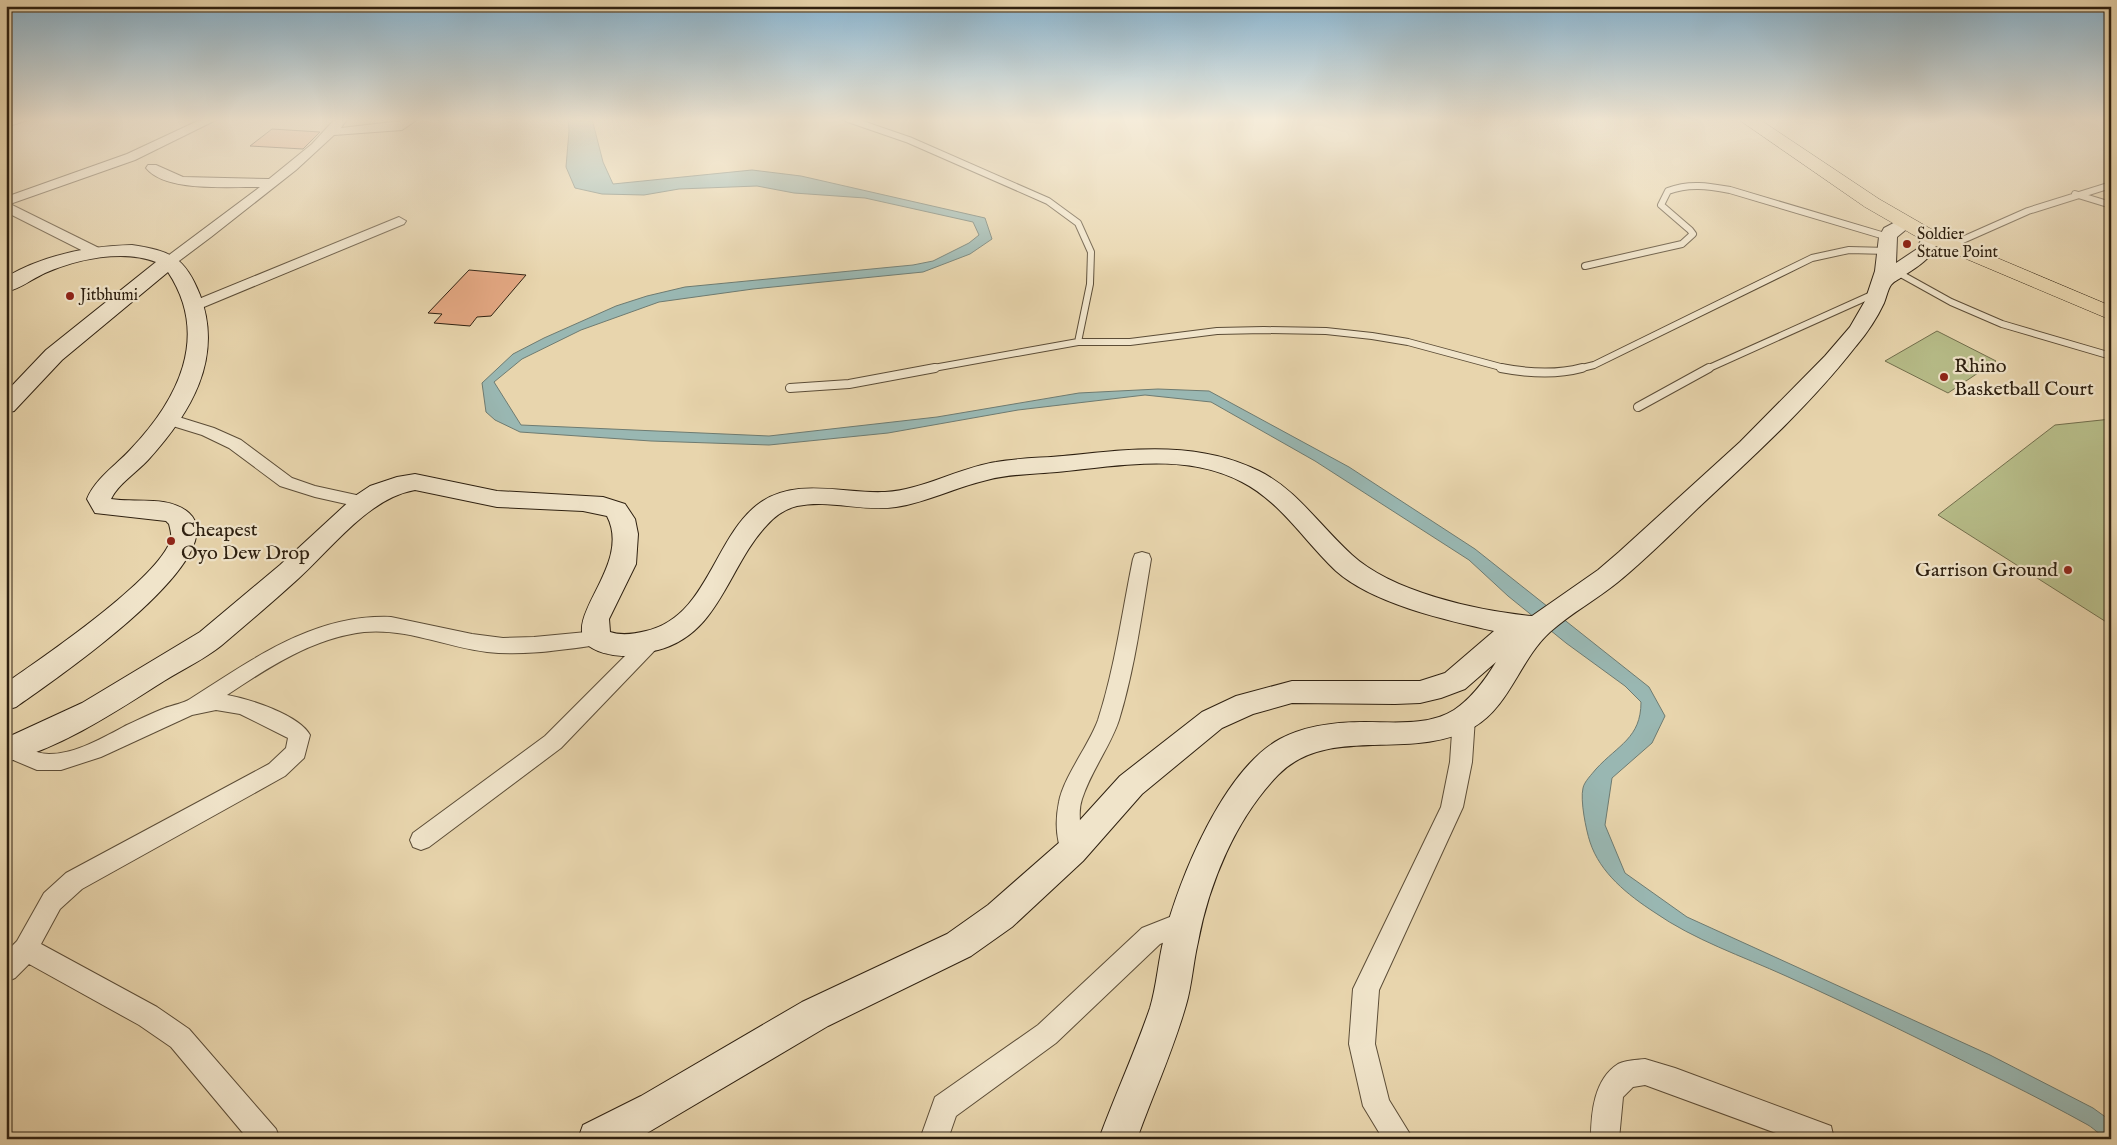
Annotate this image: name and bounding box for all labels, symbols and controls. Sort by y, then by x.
place label: Soldier Statue Point [1917,225,1998,263]
marker: Soldier Statue Point [1901,238,1913,250]
place label: Jitbhumi [78,286,138,306]
marker: Jitbhumi [64,290,76,302]
place label: Rhino Basketball Court [1954,354,2094,402]
marker: Rhino Basketball Court [1938,371,1950,383]
place label: Cheapest Oyo Dew Drop [181,518,310,566]
marker: Cheapest Oyo Dew Drop [165,535,177,547]
place label: Garrison Ground [1915,558,2058,583]
marker: Garrison Ground [2062,564,2074,576]

